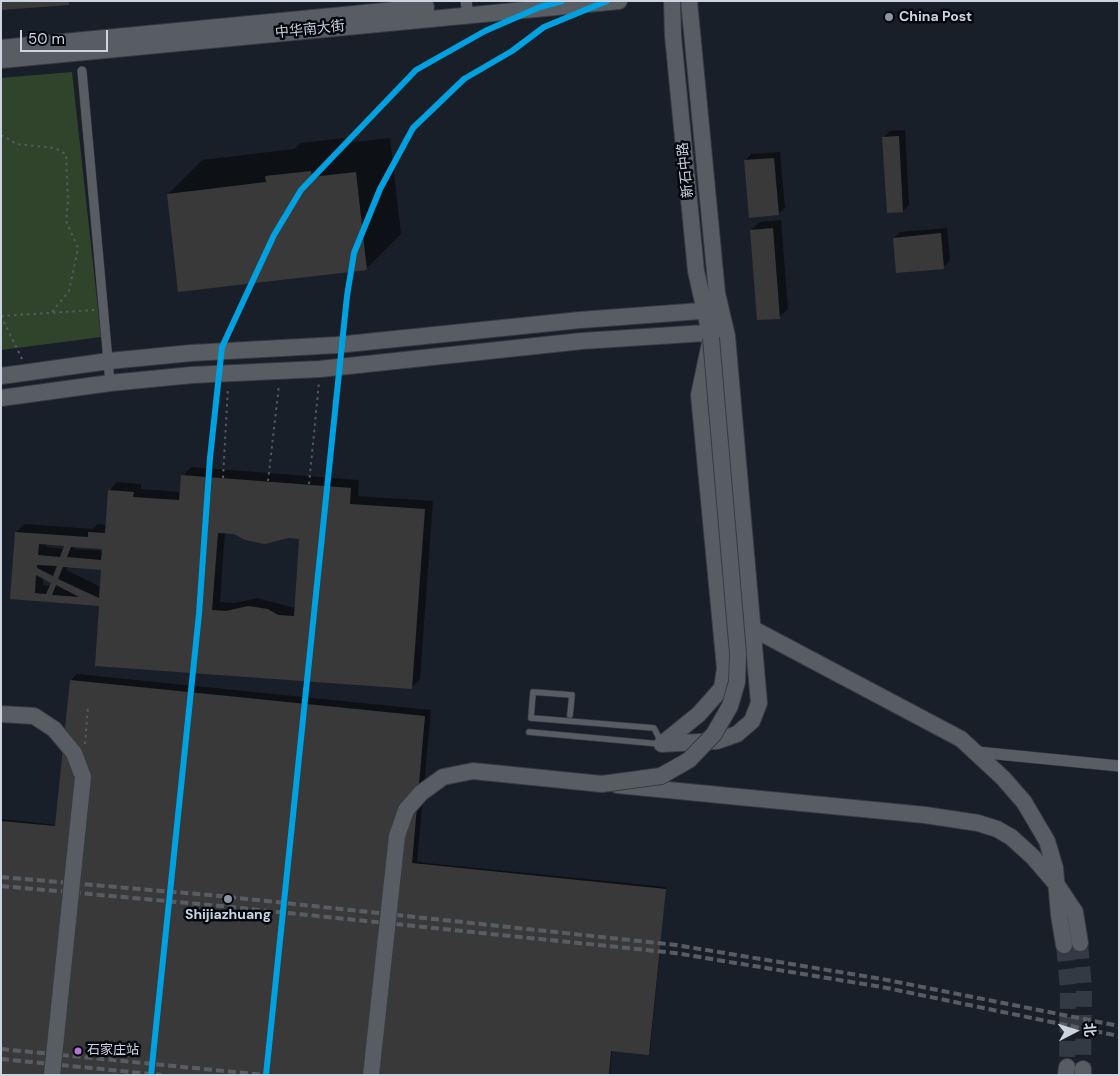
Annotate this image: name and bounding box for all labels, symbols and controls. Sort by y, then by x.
place label: China Post [899,9,972,25]
marker: China Post [883,11,895,23]
street label: 中华南大街 [274,18,346,42]
scale bar [22,20,110,52]
text: 50 m [28,29,65,49]
street label: 新石中路 [675,141,697,199]
marker: Shijiazhuang [222,893,234,905]
place label: Shijiazhuang [185,907,271,923]
north arrow [1050,1006,1100,1056]
text: 北 [1080,1022,1100,1037]
place label: 石家庄站 [87,1043,139,1059]
marker: 石家庄站 [73,1046,83,1056]

